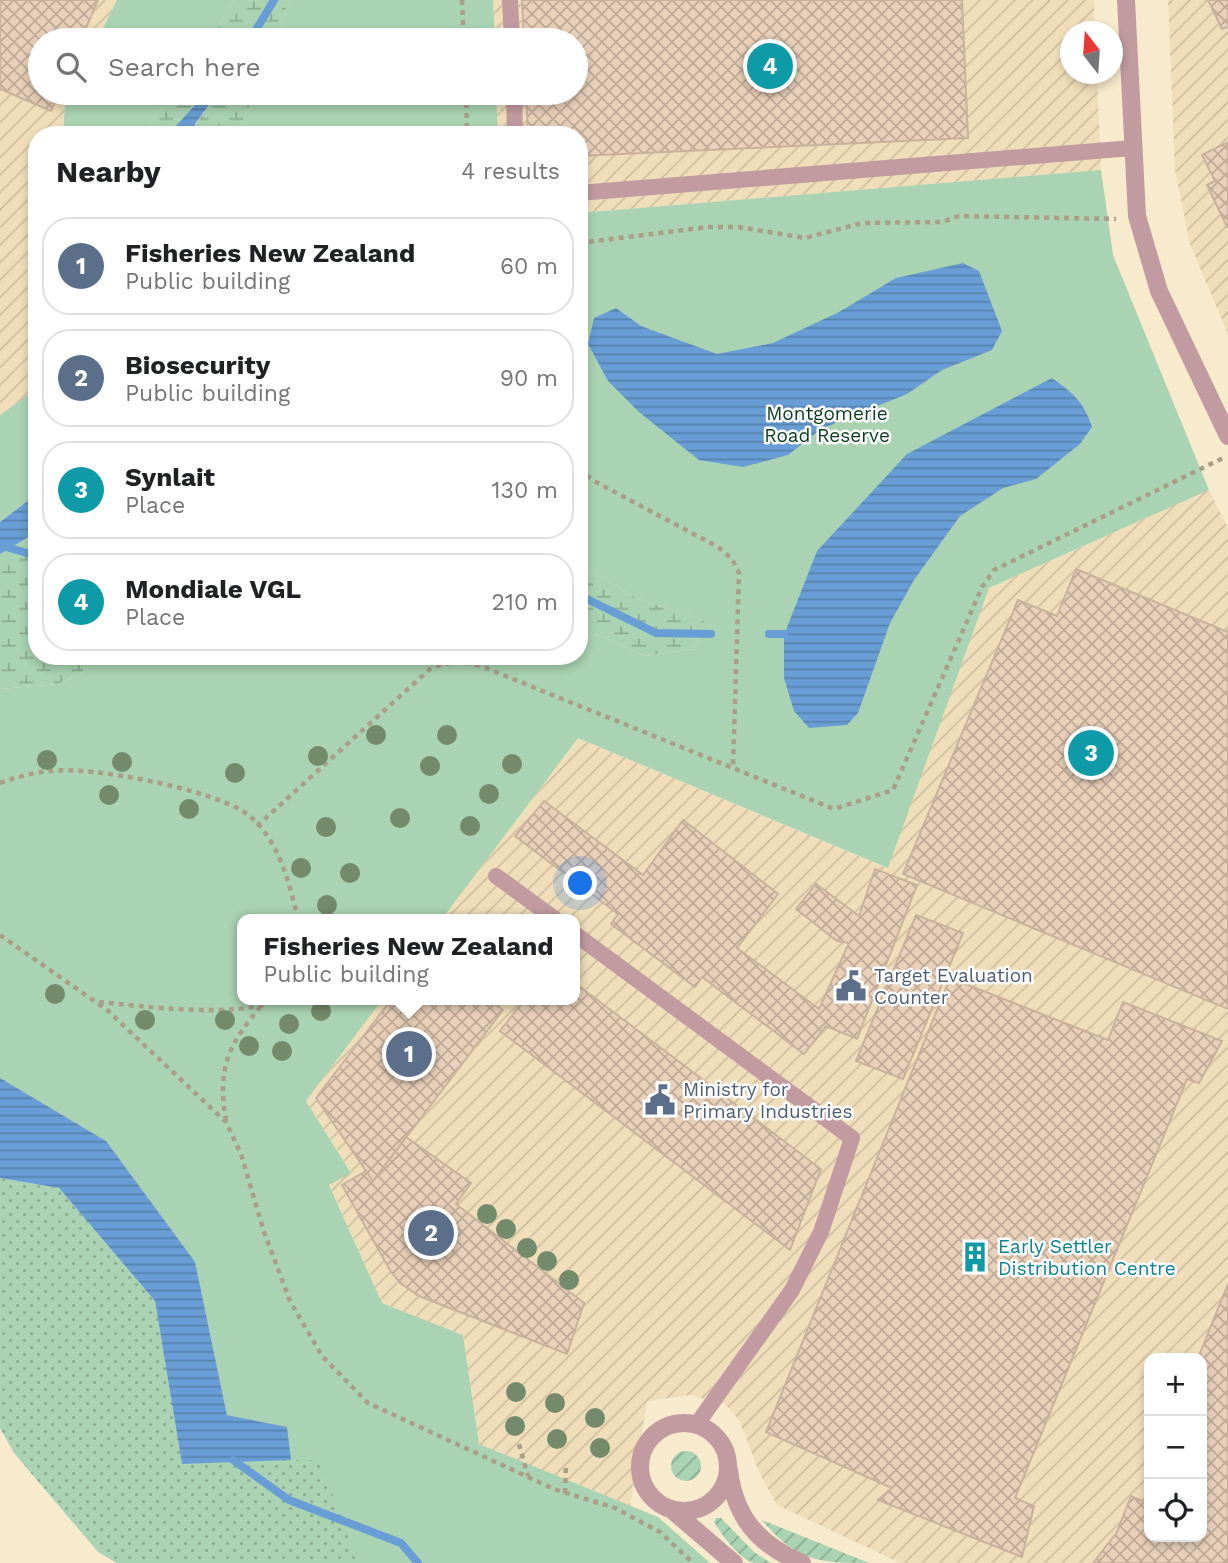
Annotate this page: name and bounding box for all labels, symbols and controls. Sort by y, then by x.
north arrow [1060,21,1123,84]
search box [28,28,588,105]
pin: 4 [747,40,793,92]
icon: search [52,48,90,86]
text: Search here [108,52,260,82]
text: Nearby [56,154,161,189]
text: 4 results [461,158,560,185]
text: Fisheries New Zealand [125,238,415,268]
text: 1 [76,253,86,280]
text: 60 m [500,253,558,280]
text: Public building [125,268,290,295]
text: Biosecurity [125,350,270,380]
text: 2 [74,365,88,392]
text: 90 m [500,365,558,392]
text: Public building [125,380,290,407]
park label: Montgomerie Road Reserve [764,402,890,447]
text: Synlait [125,462,215,492]
text: 3 [74,477,88,504]
text: 130 m [492,477,558,504]
text: Place [125,492,185,519]
text: Mondiale VGL [125,574,301,604]
text: 4 [74,589,88,616]
text: 210 m [492,589,558,616]
text: Place [125,604,185,631]
pin: 3 [1068,727,1114,779]
your location [563,866,597,900]
popup [237,914,580,1005]
text: Fisheries New Zealand [263,931,554,961]
text: Public building [263,961,429,988]
place label: Target Evaluation Counter [874,964,1033,1009]
public building icon: Target Evaluation Counter [834,969,868,1003]
pin: 1 [386,1028,432,1080]
place label: Ministry for Primary Industries [683,1078,853,1123]
public building icon: Ministry for Primary Industries [643,1083,677,1117]
pin: 2 [408,1207,454,1259]
place label: Early Settler Distribution Centre [998,1235,1176,1280]
building icon: Early Settler Distribution Centre [958,1240,992,1274]
map controls [1144,1353,1207,1542]
button: + [1144,1353,1207,1416]
button: − [1144,1416,1207,1479]
button: locate [1144,1479,1207,1542]

